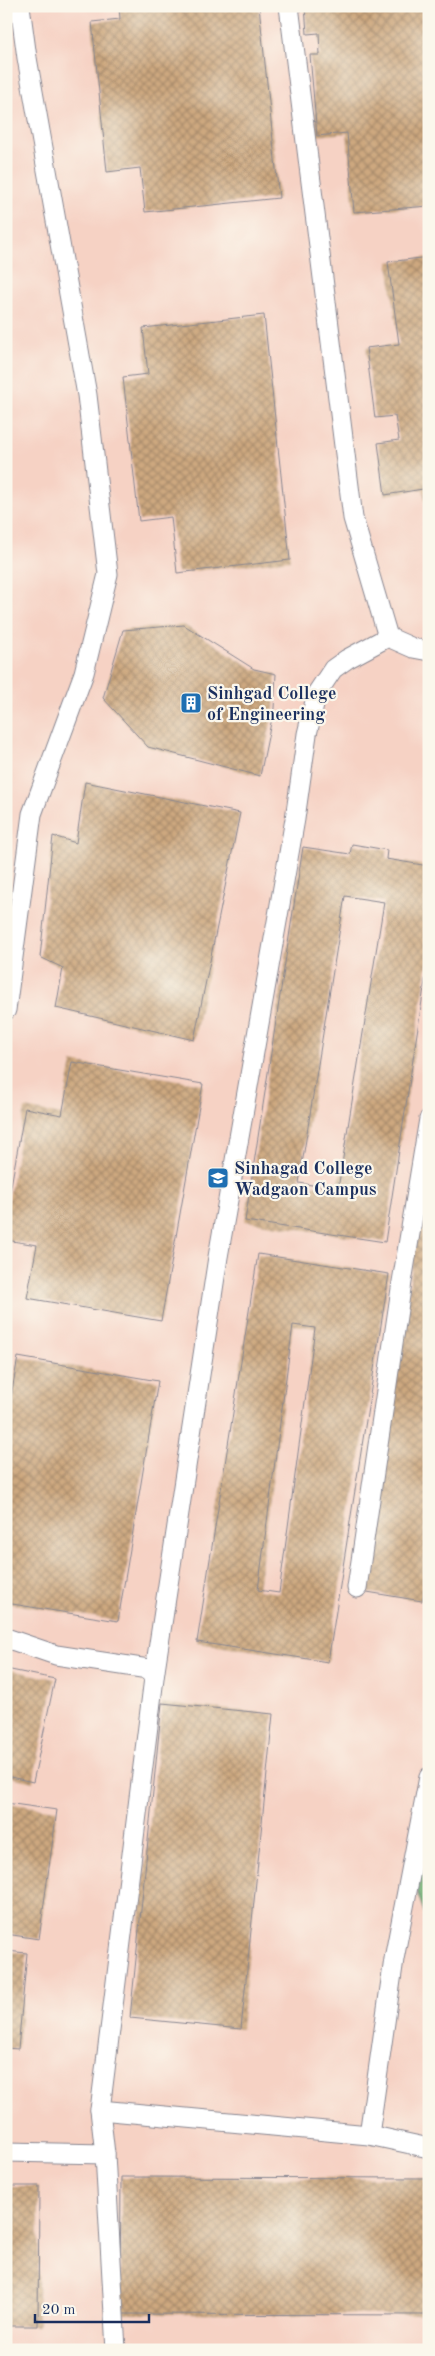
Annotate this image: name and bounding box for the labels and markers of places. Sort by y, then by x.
place label: Sinhgad College of Engineering [207,685,336,724]
building icon: Sinhgad College of Engineering [179,691,203,715]
place label: Sinhagad College Wadgaon Campus [234,1160,377,1199]
school or university icon: Sinhagad College Wadgaon Campus [206,1166,230,1190]

